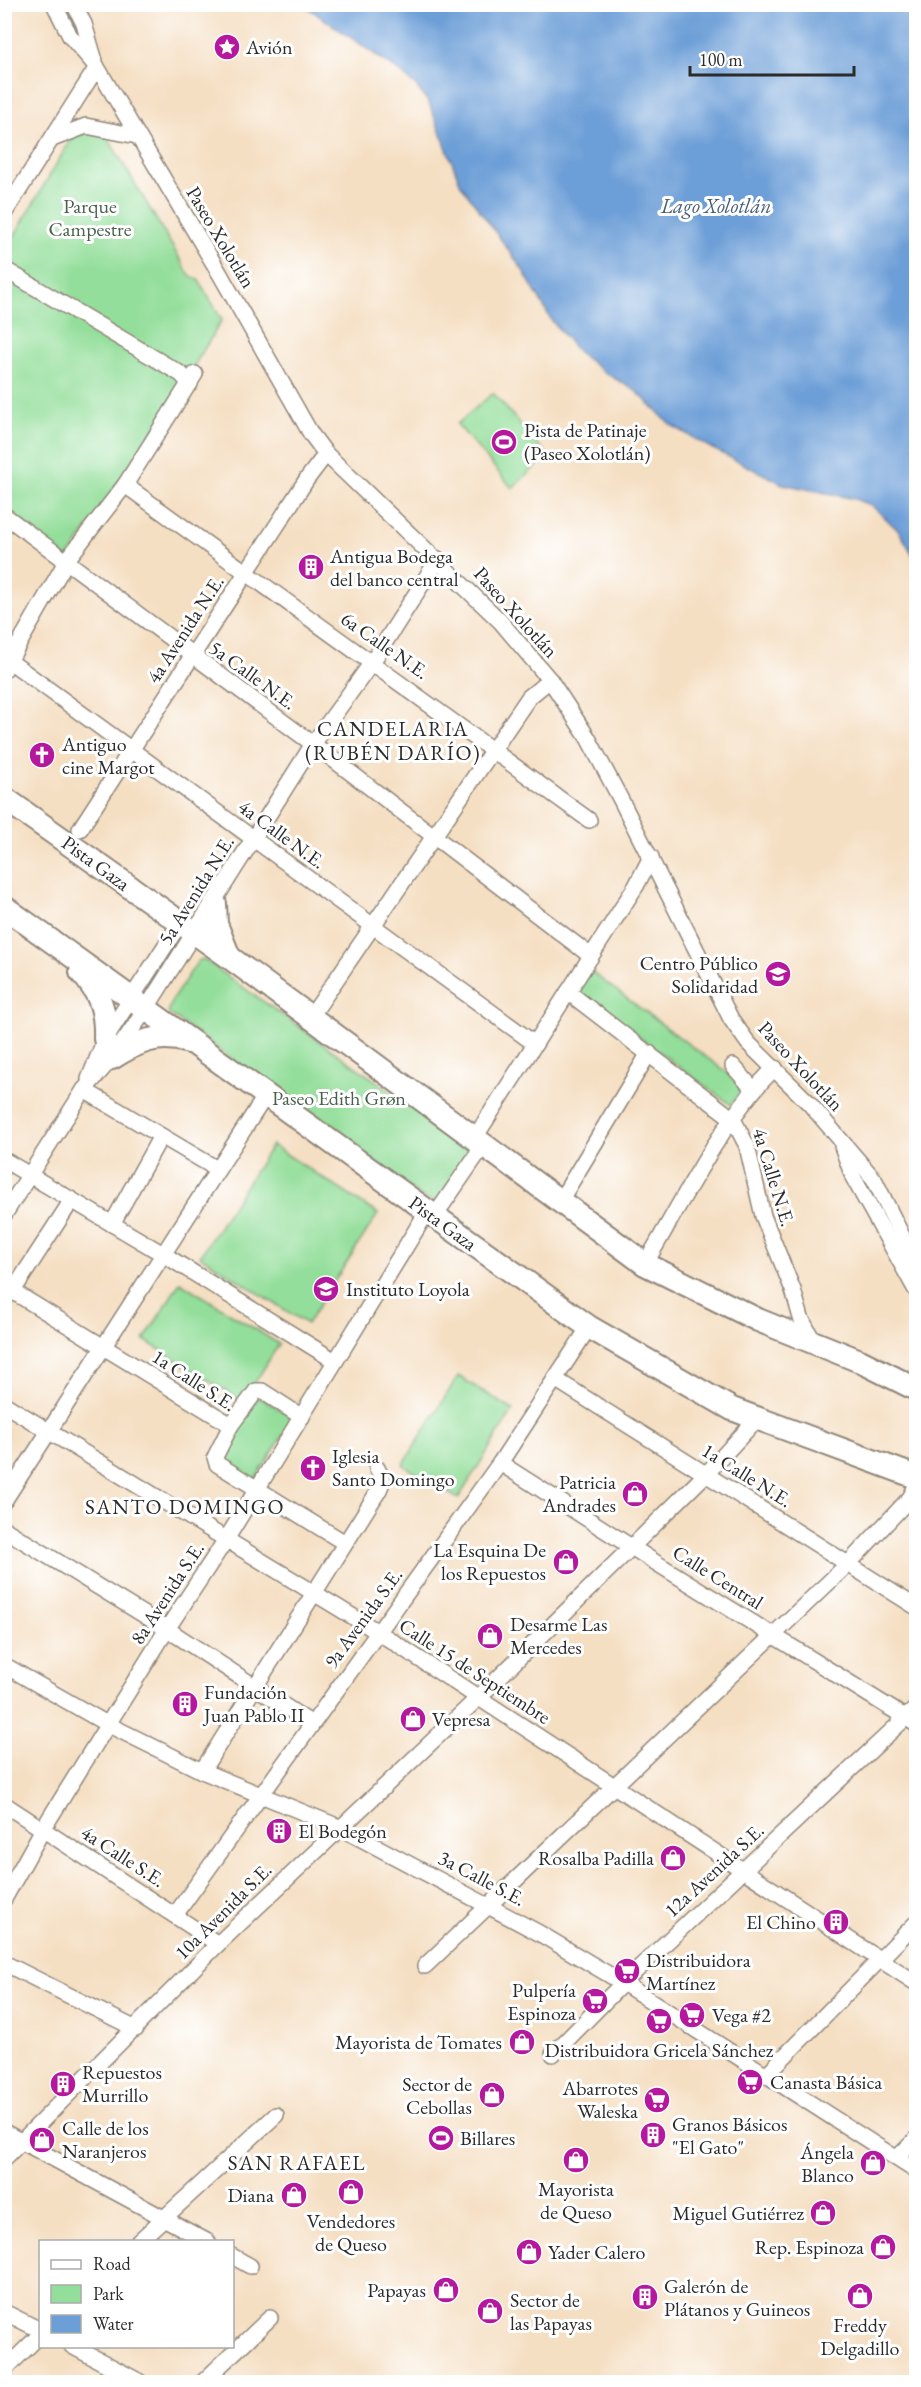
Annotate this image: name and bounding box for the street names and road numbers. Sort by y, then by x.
street label: Paseo Xolotlán [180,181,262,293]
street label: Paseo Xolotlán [468,561,564,663]
street label: 4a Avenida N.E. [140,570,230,688]
street label: 6a Calle N.E. [336,605,434,685]
street label: 5a Calle N.E. [204,635,302,715]
street label: 4a Calle N.E. [233,794,331,874]
street label: Pista Gaza [57,829,135,897]
street label: 5a Avenida N.E. [152,831,240,949]
street label: Paseo Xolotlán [753,1015,850,1117]
street label: 4a Calle N.E. [747,1125,801,1229]
street label: Pista Gaza [404,1189,482,1257]
street label: 1a Calle S.E. [147,1343,241,1417]
street label: 1a Calle N.E. [697,1437,797,1513]
street label: 8a Avenida S.E. [124,1537,210,1649]
street label: Calle Central [668,1539,768,1615]
street label: 9a Avenida S.E. [318,1563,408,1673]
street label: Calle 15 de Septiembre [394,1612,556,1730]
street label: 12a Avenida S.E. [659,1817,769,1923]
street label: 4a Calle S.E. [76,1819,170,1893]
street label: 3a Calle S.E. [434,1844,530,1912]
street label: 10a Avenida S.E. [169,1857,277,1965]

